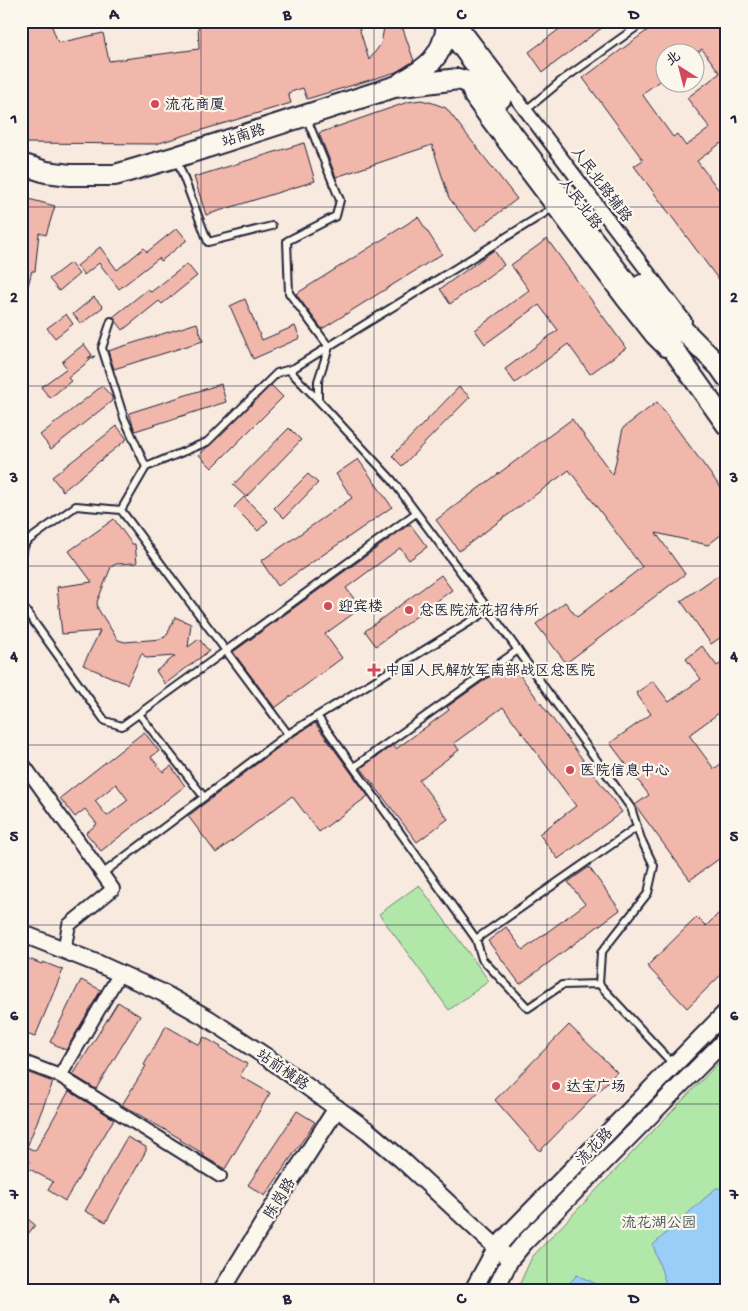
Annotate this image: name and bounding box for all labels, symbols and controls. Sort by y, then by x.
text: A [108,7,120,26]
text: B [282,7,292,26]
text: C [456,7,467,26]
text: D [627,7,640,26]
north arrow [656,42,706,92]
text: 北 [663,49,684,70]
place label: 流花商厦 [165,96,225,115]
marker: 流花商厦 [149,98,161,110]
text: 1 [10,111,17,130]
text: 1 [730,111,737,130]
street label: 站南路 [219,120,268,152]
street label: 人民北路辅路 [568,143,636,225]
street label: 人民北路 [556,174,606,232]
text: 2 [10,290,18,309]
text: 2 [730,290,738,309]
text: 3 [9,470,18,489]
text: 3 [729,470,738,489]
place label: 迎宾楼 [338,599,383,617]
marker: 迎宾楼 [322,600,334,612]
place label: 总医院流花招待所 [419,602,539,621]
marker: 总医院流花招待所 [403,604,415,616]
text: 4 [9,649,18,668]
text: 4 [729,649,738,668]
place label: 中国人民解放军南部战区总医院 [385,662,595,681]
marker: 中国人民解放军南部战区总医院 [367,663,381,677]
place label: 医院信息中心 [580,762,670,781]
marker: 医院信息中心 [564,764,576,776]
text: 5 [10,829,19,848]
text: 5 [730,829,739,848]
text: 6 [10,1008,19,1027]
text: 6 [730,1008,739,1027]
street label: 站前横路 [252,1045,312,1095]
place label: 达宝广场 [566,1079,626,1097]
marker: 达宝广场 [550,1080,562,1092]
street label: 流花路 [573,1125,618,1170]
street label: 陈岗路 [261,1175,300,1223]
text: 7 [9,1187,19,1206]
text: 7 [729,1187,739,1206]
park label: 流花湖公园 [621,1215,697,1233]
text: A [108,1291,120,1310]
text: B [282,1291,292,1310]
text: C [456,1291,467,1310]
text: D [627,1291,640,1310]

